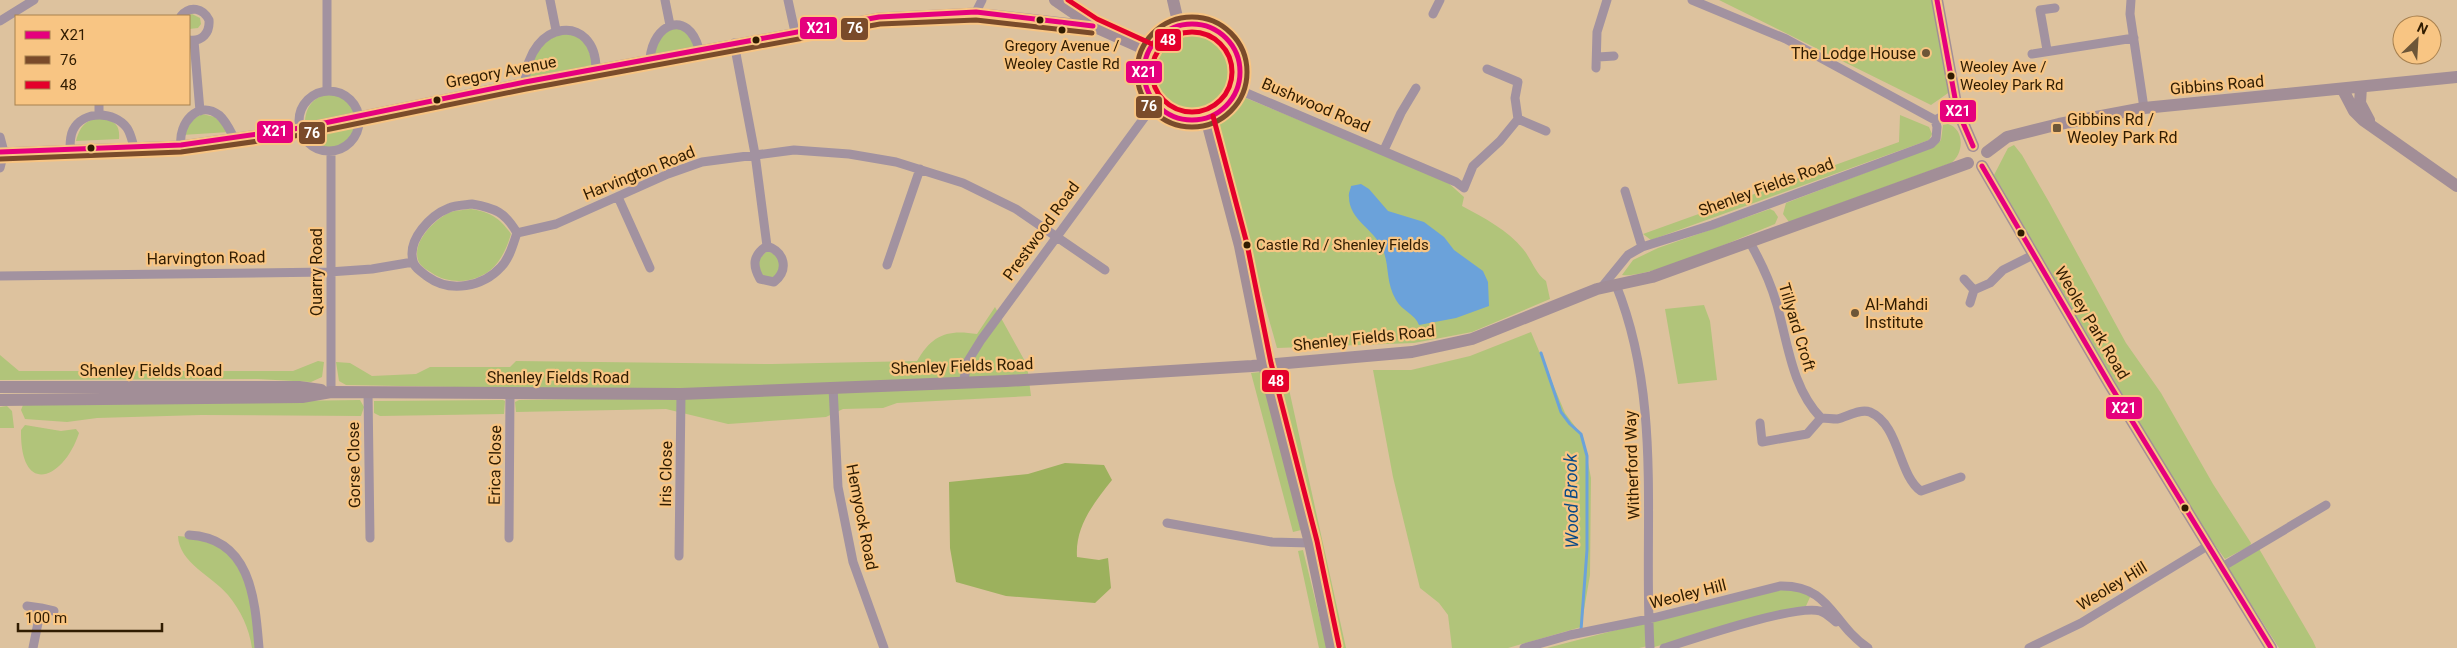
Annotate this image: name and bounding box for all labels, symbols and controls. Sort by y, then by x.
legend [15,15,190,105]
unlabelled marker [1035,15,1045,25]
north arrow [2392,15,2442,65]
line badge: X21 [799,16,838,40]
line badge: 76 [840,17,869,41]
text: N [2415,19,2430,38]
text: X21 [807,20,831,36]
text: 76 [847,20,863,36]
marker: Gregory Avenue / Weoley Castle Rd [1057,25,1067,35]
text: X21 [60,26,86,44]
line badge: 48 [1154,28,1182,52]
text: 48 [1160,32,1176,48]
unlabelled marker [751,35,761,45]
place label: Gregory Avenue / Weoley Castle Rd [1004,37,1120,73]
place label: The Lodge House [1791,44,1916,63]
marker: The Lodge House [1920,47,1932,59]
text: 76 [60,51,77,69]
street label: Gregory Avenue [444,52,558,92]
place label: Weoley Ave / Weoley Park Rd [1960,58,2064,94]
line badge: X21 [1125,60,1163,84]
text: X21 [1132,64,1156,80]
marker: Weoley Ave / Weoley Park Rd [1946,71,1956,81]
street label: Gibbins Road [2169,71,2265,99]
street label: Bushwood Road [1259,74,1373,136]
text: 48 [60,76,77,94]
unlabelled marker [432,95,442,105]
line badge: 76 [1135,95,1163,119]
text: 76 [1141,98,1157,114]
line badge: X21 [1939,99,1977,123]
text: X21 [1946,103,1970,119]
place label: Gibbins Rd / Weoley Park Rd [2067,110,2177,147]
line badge: X21 [256,120,294,144]
line badge: 76 [298,121,326,145]
marker: Gibbins Rd / Weoley Park Rd [2051,122,2063,134]
text: X21 [263,123,287,139]
text: 76 [304,125,320,141]
street label: Harvington Road [580,142,698,204]
unlabelled marker [86,143,96,153]
street label: Shenley Fields Road [1696,154,1836,220]
street label: Prestwood Road [999,178,1083,284]
street label: Quarry Road [307,228,326,316]
unlabelled marker [2016,228,2026,238]
place label: Castle Rd / Shenley Fields [1256,236,1429,254]
marker: Castle Rd / Shenley Fields [1242,240,1252,250]
street label: Harvington Road [146,247,266,269]
street label: Weoley Park Road [2051,263,2133,383]
street label: Tillyard Croft [1775,281,1819,373]
place label: Al-Mahdi Institute [1865,295,1928,332]
marker: Al-Mahdi Institute [1849,307,1861,319]
street label: Shenley Fields Road [1292,321,1436,355]
street label: Shenley Fields Road [890,354,1034,378]
street label: Shenley Fields Road [80,361,222,380]
street label: Shenley Fields Road [487,368,629,387]
line badge: 48 [1261,369,1290,393]
text: 48 [1268,373,1284,389]
line badge: X21 [2105,396,2143,420]
text: X21 [2112,400,2136,416]
street label: Witherford Way [1621,410,1643,520]
street label: Gorse Close [344,422,364,508]
street label: Erica Close [485,425,505,505]
street label: Iris Close [656,441,676,507]
water label: Wood Brook [1560,452,1582,549]
street label: Hemyock Road [842,462,882,572]
unlabelled marker [2180,503,2190,513]
street label: Weoley Hill [2073,558,2151,614]
street label: Weoley Hill [1648,575,1728,613]
scale bar [18,600,161,632]
text: 100 m [25,609,67,627]

